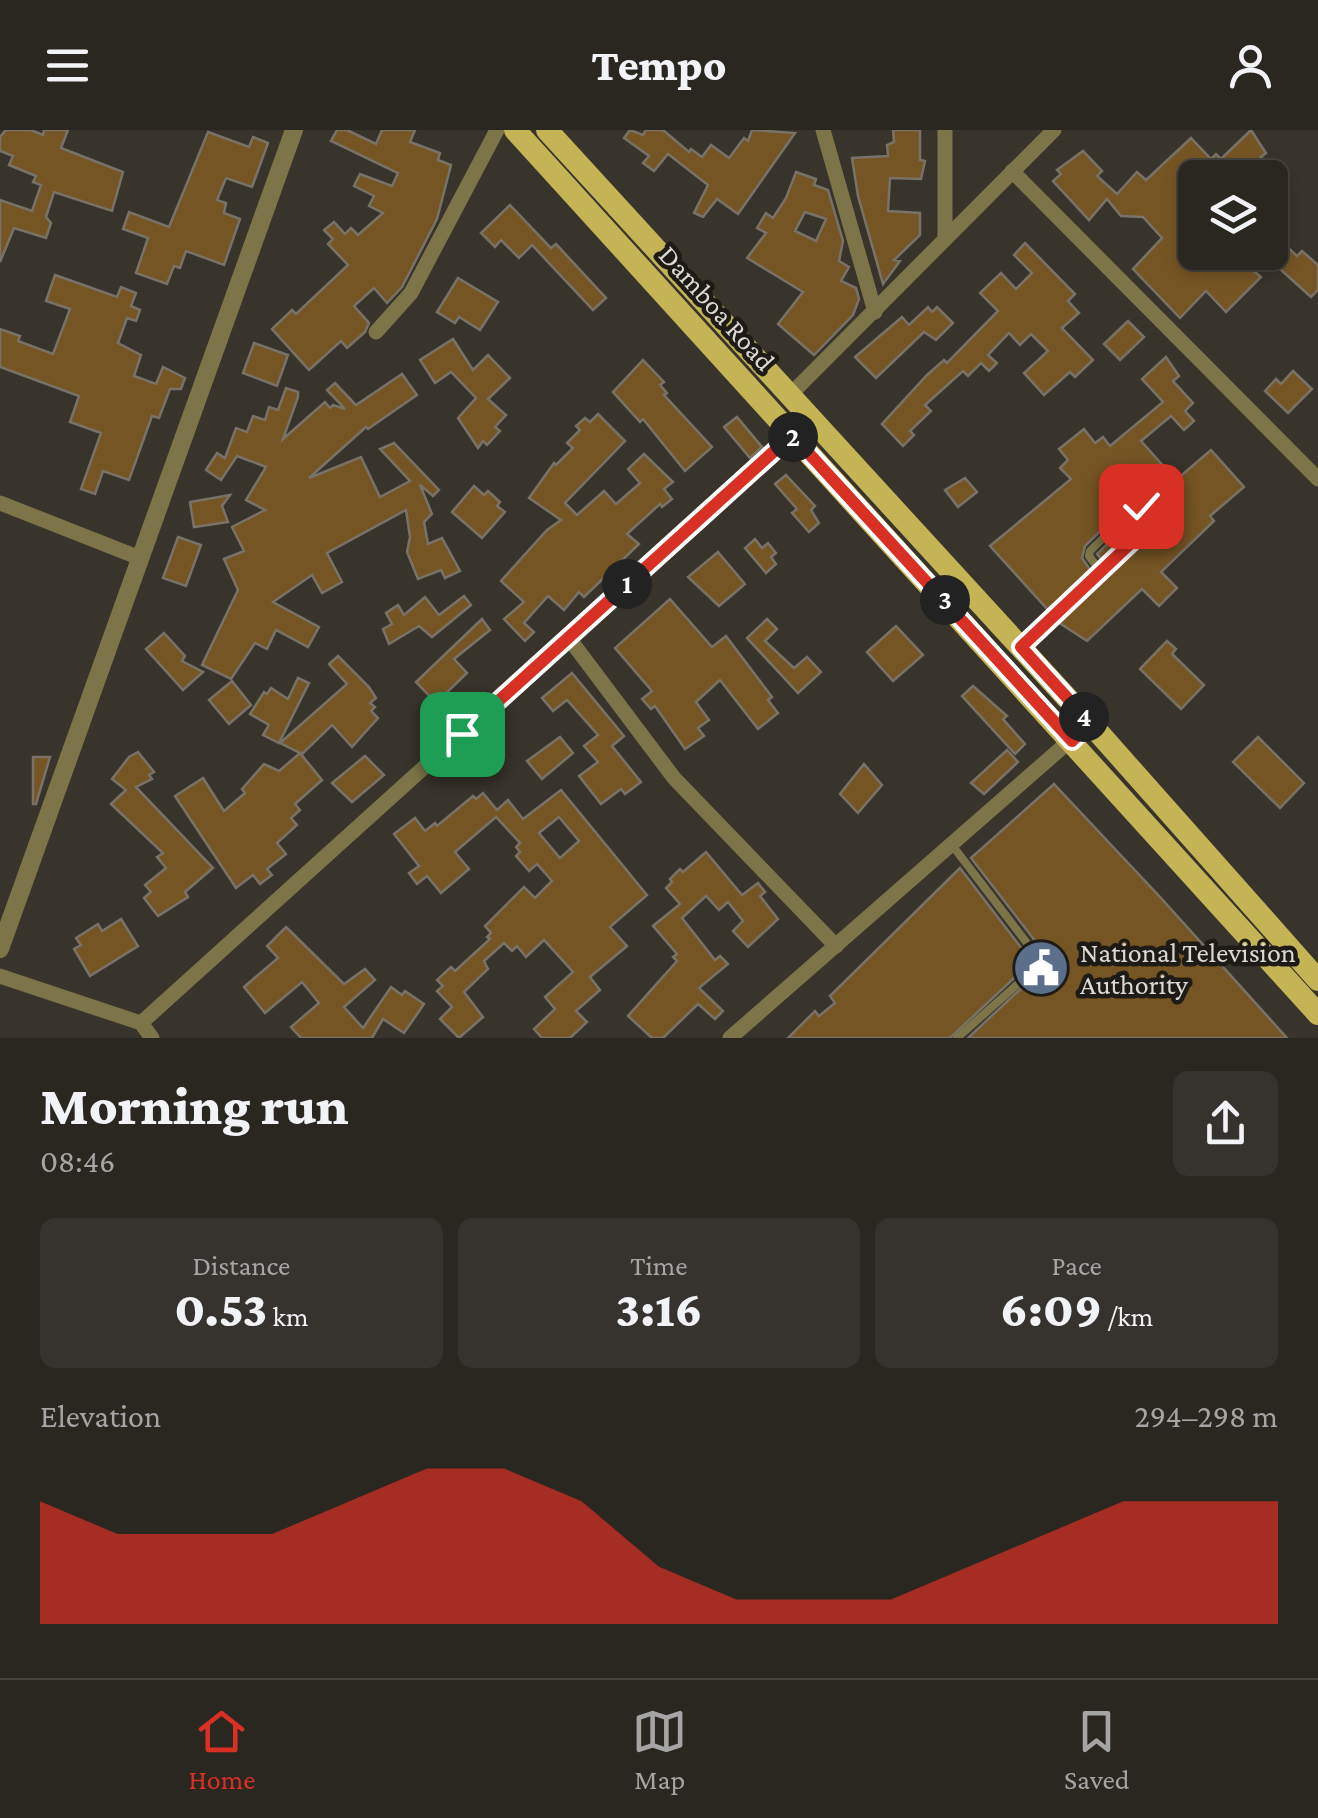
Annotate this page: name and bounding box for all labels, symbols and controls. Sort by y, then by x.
icon: menu [40,38,95,93]
icon: person [1223,38,1278,93]
text: Tempo [591,40,727,90]
map controls [1178,160,1288,270]
button: layers [1178,160,1288,270]
street label: Damboa Road [653,239,781,377]
pin: 2 [768,412,818,462]
text: 2 [786,421,800,452]
pin [1099,464,1184,549]
icon: check [1114,479,1169,534]
pin: 1 [602,559,652,609]
text: 1 [622,568,632,599]
pin: 3 [920,575,970,625]
text: 3 [938,584,952,615]
pin [420,692,505,777]
pin: 4 [1059,692,1109,742]
text: 4 [1076,701,1092,732]
icon: arrive [435,707,490,762]
place label: National Television Authority [1080,937,1296,1000]
public building icon: National Television Authority [1011,938,1071,998]
button: share [1173,1071,1278,1176]
text: Morning run [40,1075,349,1136]
text: 08:46 [40,1143,115,1179]
text: Distance [192,1250,290,1281]
text: Time [630,1250,688,1281]
text: Pace [1051,1250,1102,1281]
text: 0.53 [174,1281,267,1337]
text: 3:16 [615,1281,703,1337]
text: 6:09 [1000,1281,1102,1337]
text: km [267,1301,308,1332]
text: /km [1102,1301,1153,1332]
text: Elevation [40,1398,161,1434]
text: 294–298 m [1134,1398,1278,1434]
tab: Home [188,1704,255,1795]
tab: Map [632,1704,687,1795]
tab: Saved [1064,1704,1130,1795]

